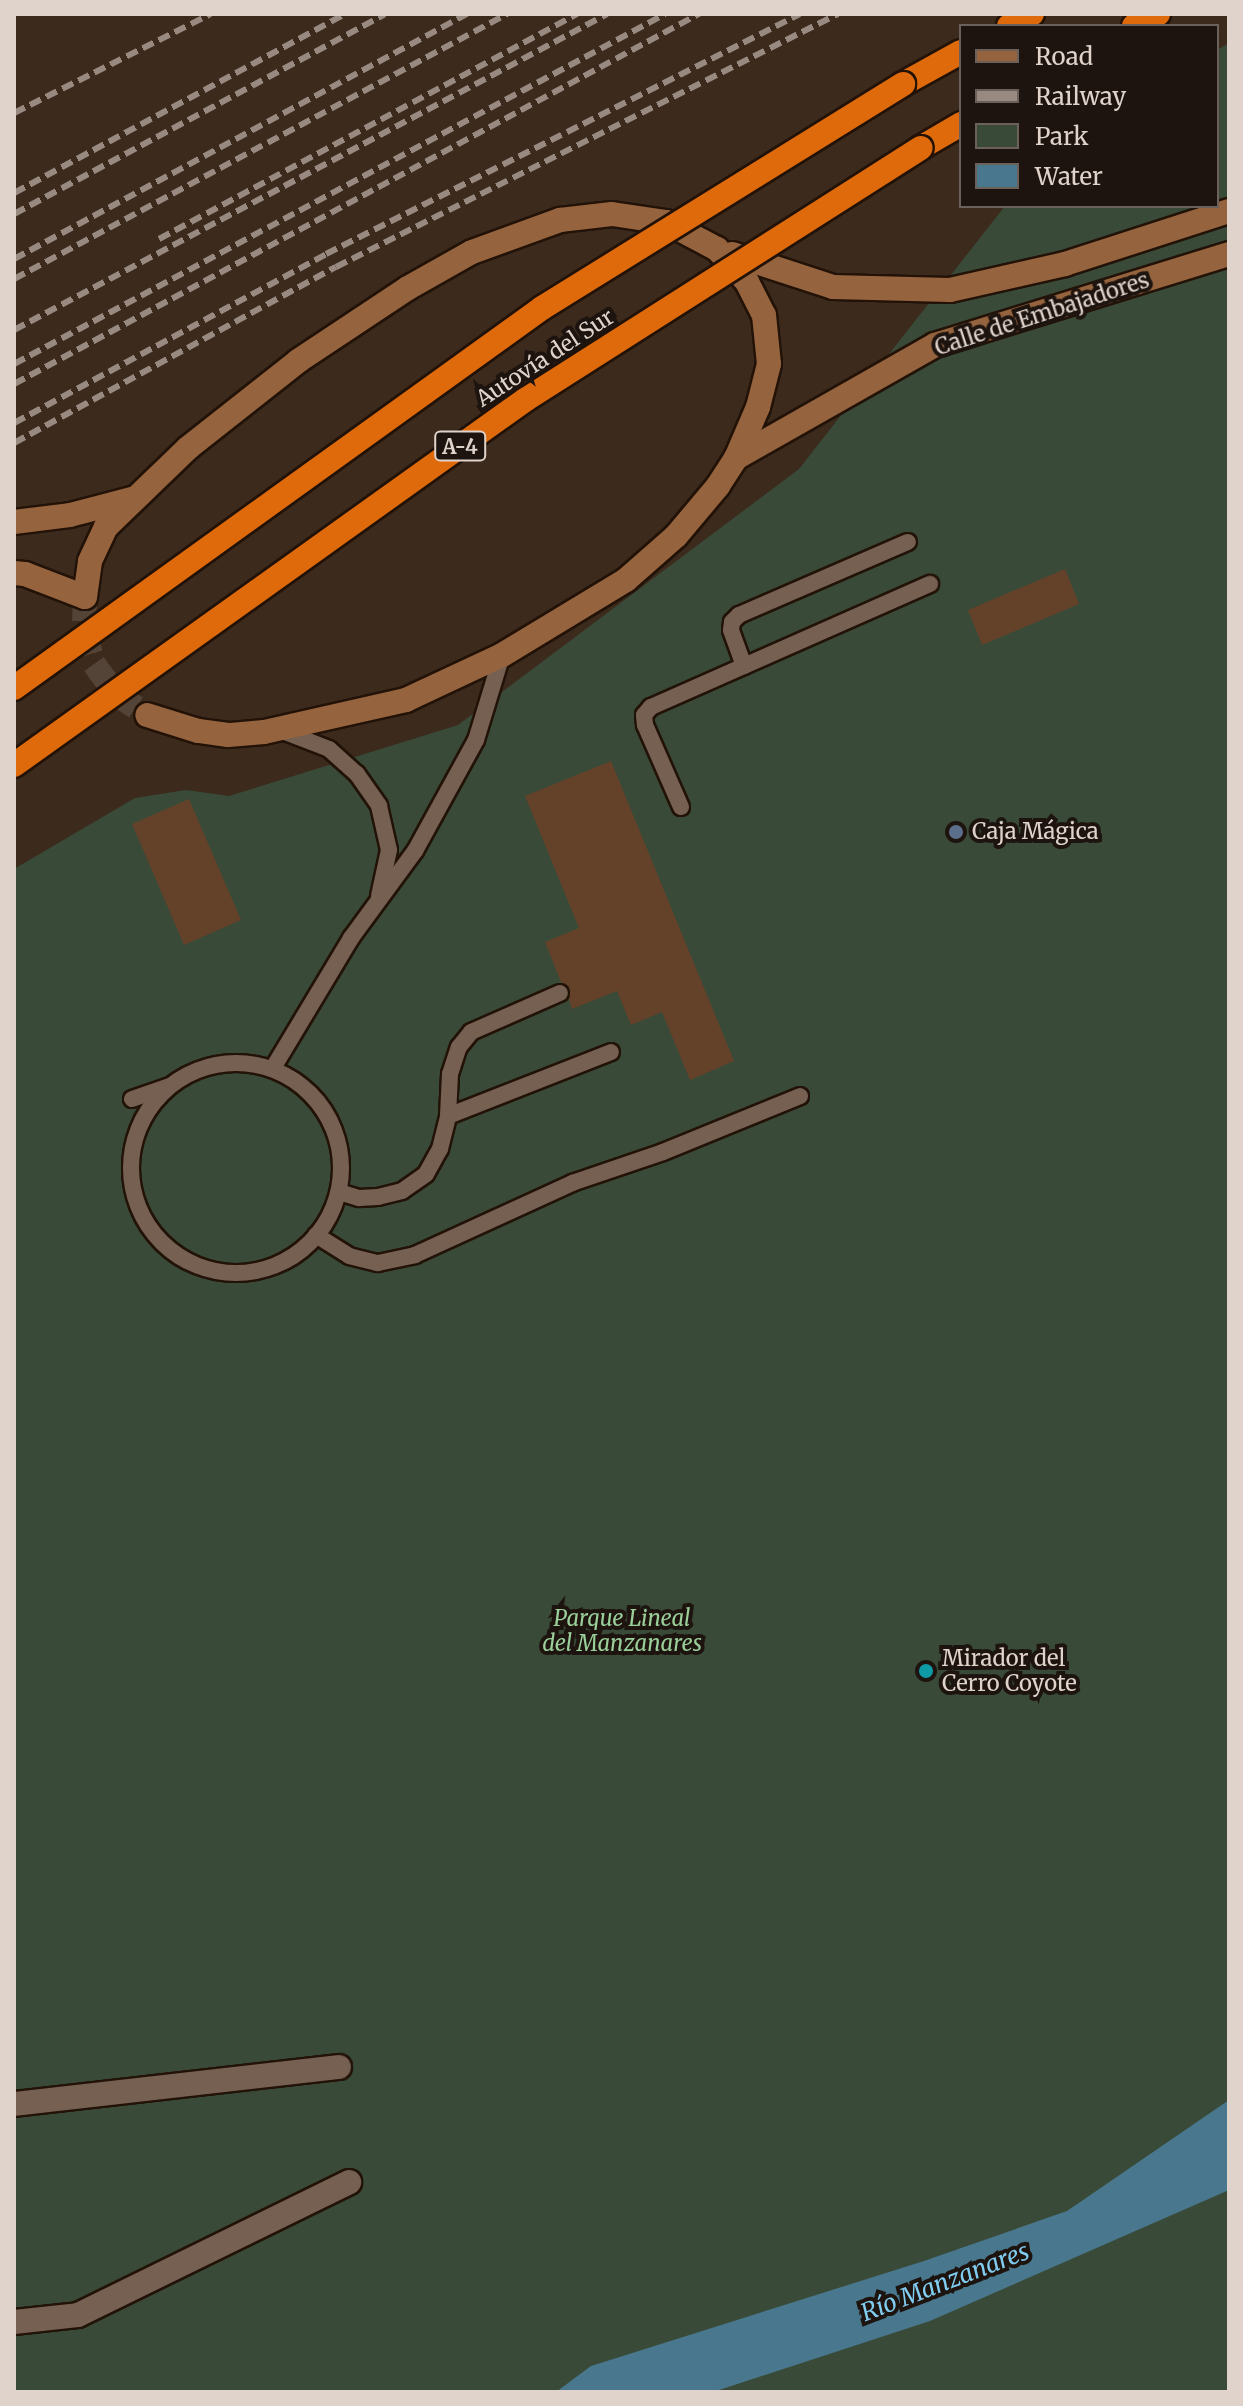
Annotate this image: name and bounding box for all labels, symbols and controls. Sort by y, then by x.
legend [959,24,1219,208]
text: Road [1035,41,1093,72]
text: Railway [1035,81,1126,112]
text: Park [1035,121,1088,152]
text: Water [1035,161,1103,192]
street label: Calle de Embajadores [931,267,1153,361]
street label: Autovía del Sur [471,304,619,412]
road number: A-4 [434,430,486,462]
place label: Caja Mágica [972,819,1099,845]
marker: Caja Mágica [947,823,965,841]
park label: Parque Lineal del Manzanares [542,1605,702,1656]
place label: Mirador del Cerro Coyote [942,1645,1077,1696]
marker: Mirador del Cerro Coyote [917,1662,935,1680]
water label: Río Manzanares [857,2237,1033,2327]

